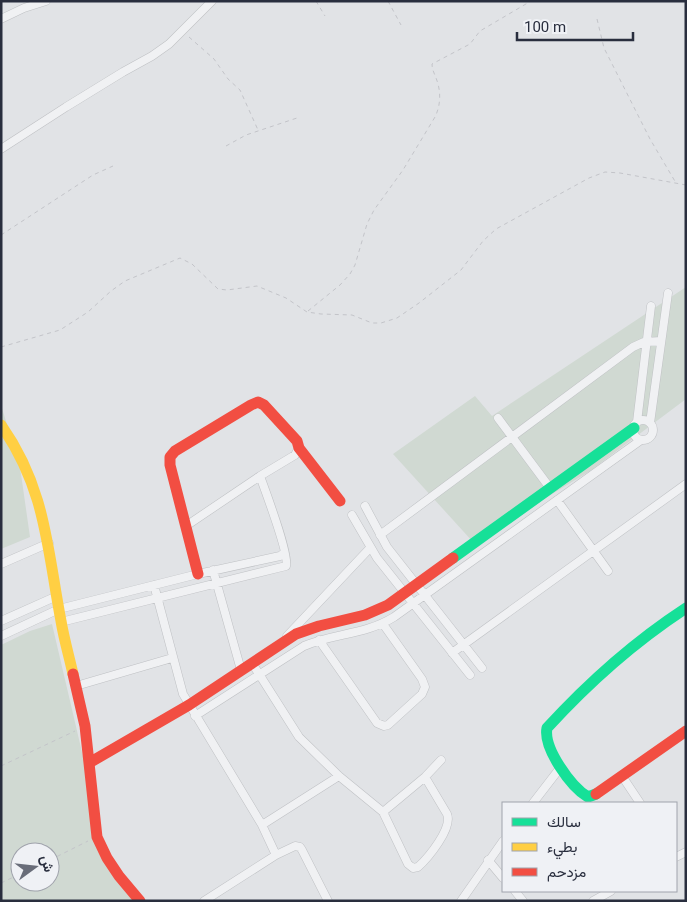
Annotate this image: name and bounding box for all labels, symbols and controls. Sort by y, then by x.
scale bar [517,10,633,42]
text: 100 m [524,18,566,36]
legend [502,802,677,892]
text: سالك [547,813,581,831]
text: بطيء [547,838,577,860]
north arrow [10,842,60,892]
text: ش [37,853,58,874]
text: مزدحم [547,863,586,882]

